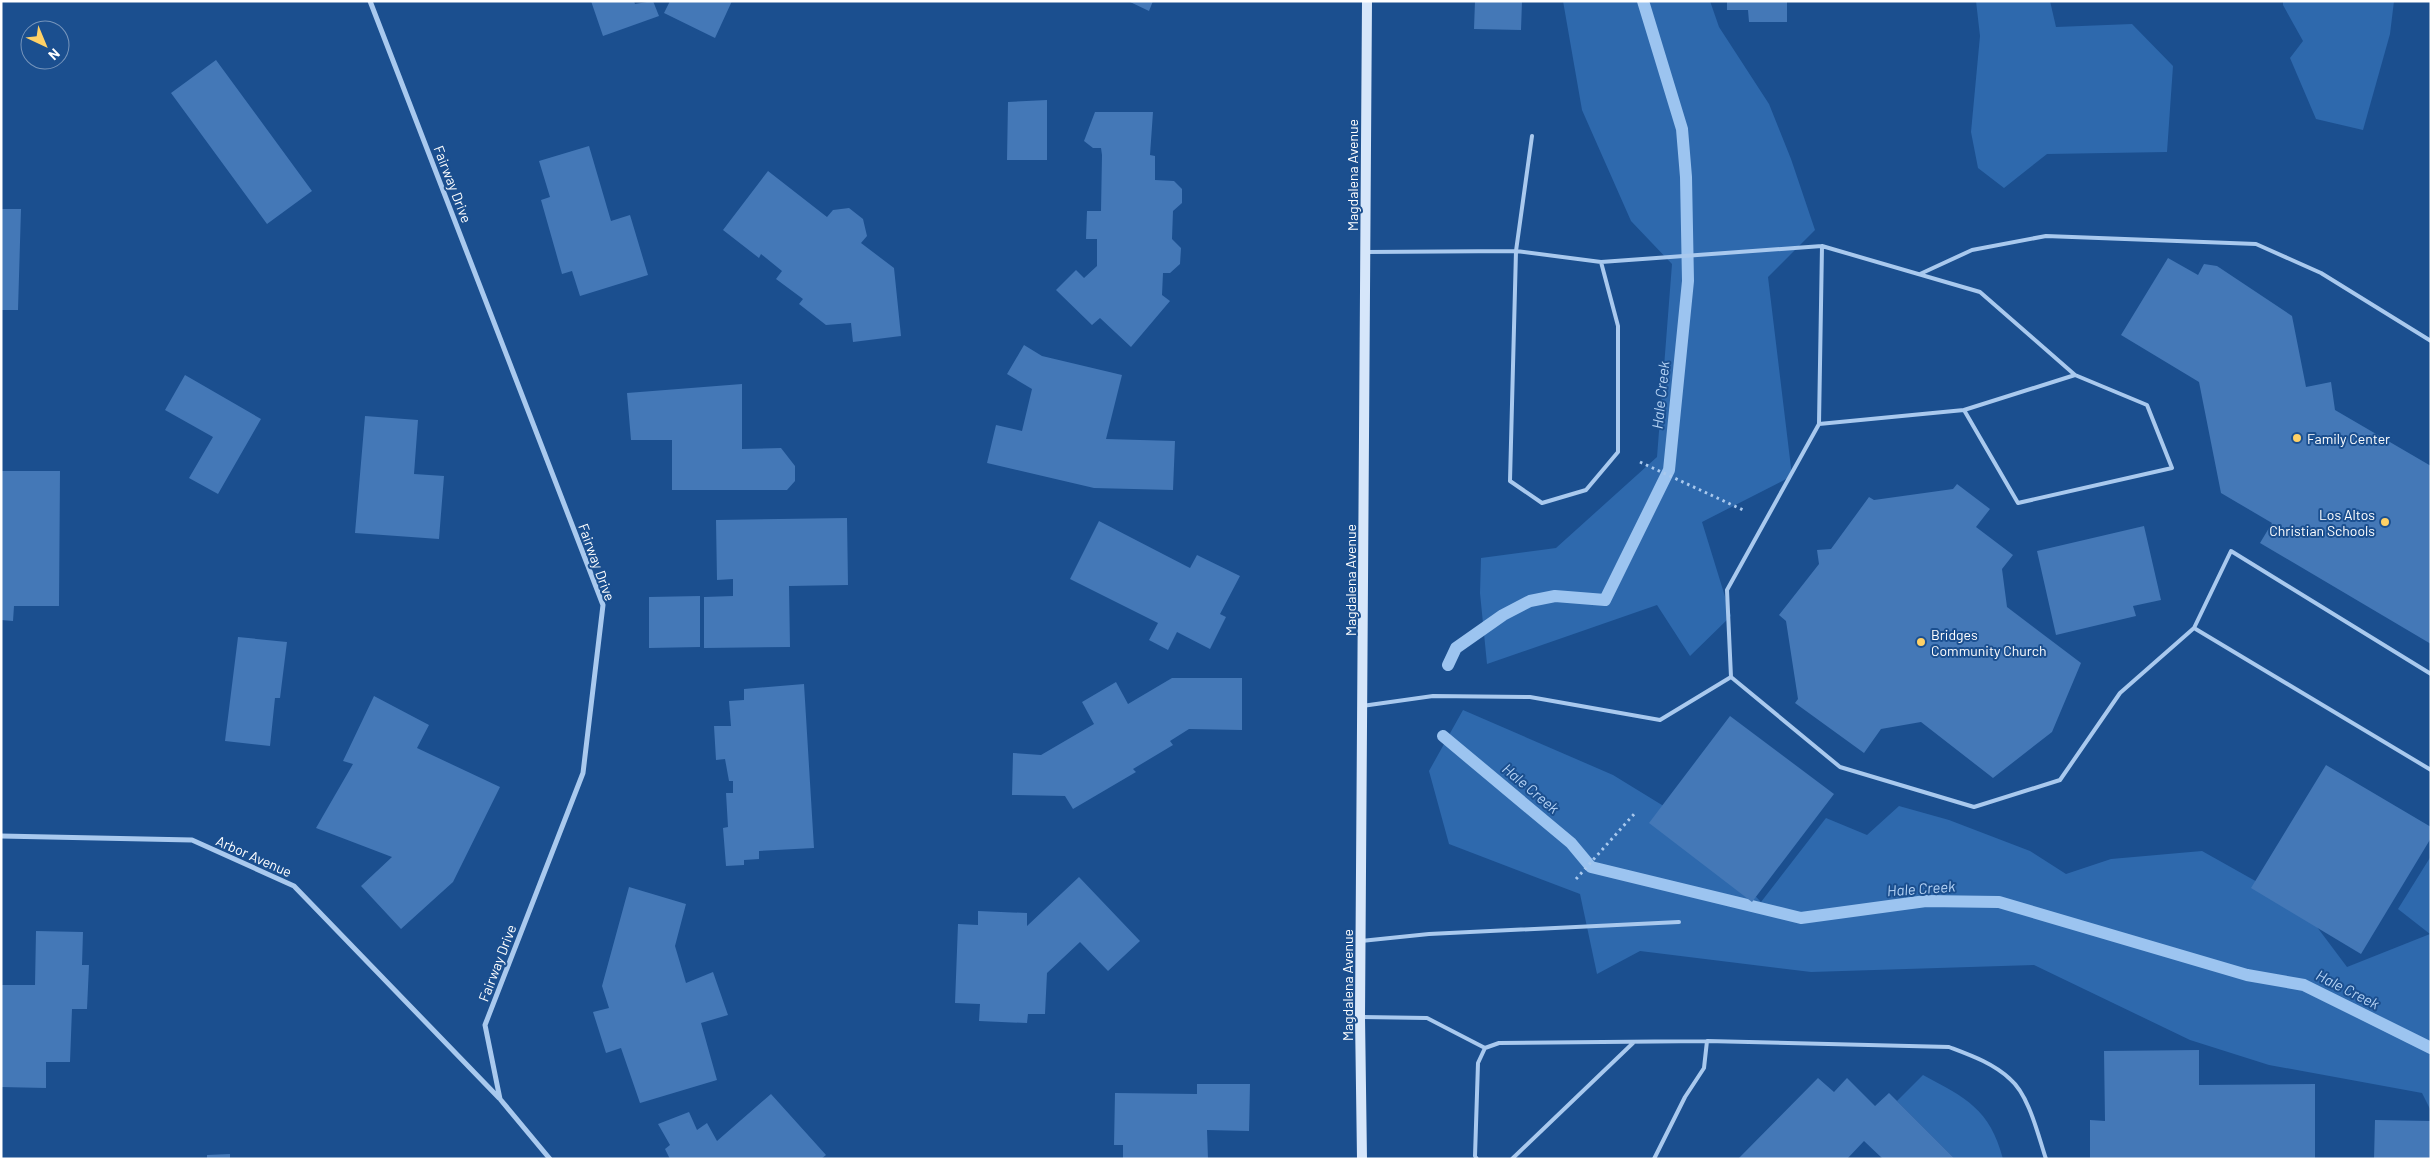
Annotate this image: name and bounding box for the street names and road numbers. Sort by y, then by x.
street label: Magdalena Avenue [1344,119,1361,231]
street label: Fairway Drive [431,143,475,225]
street label: Fairway Drive [575,521,619,603]
street label: Magdalena Avenue [1342,524,1359,636]
street label: Arbor Avenue [213,832,295,880]
street label: Fairway Drive [475,922,519,1004]
street label: Magdalena Avenue [1339,929,1356,1041]

